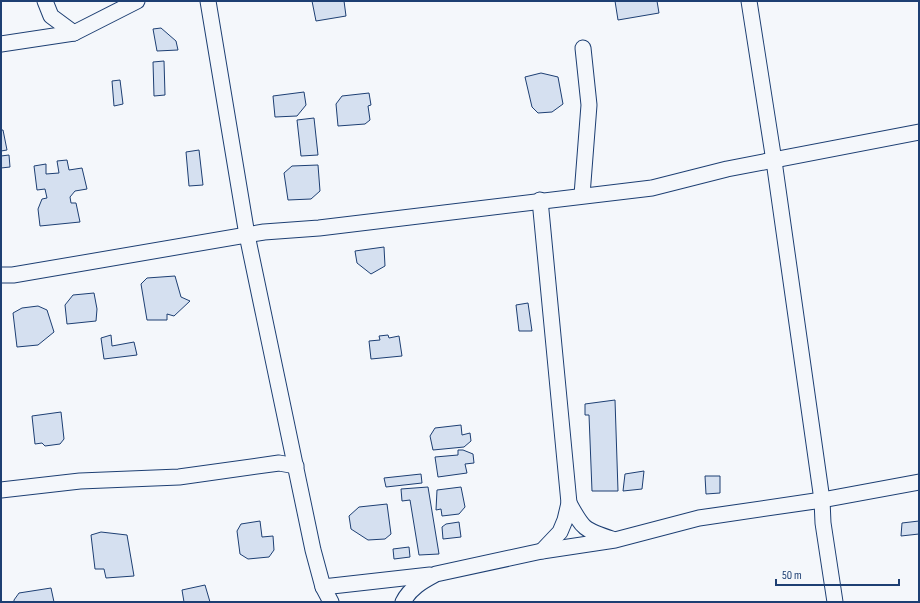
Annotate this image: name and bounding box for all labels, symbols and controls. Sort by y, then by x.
scale bar [776,561,899,587]
text: 50 m [782,568,802,583]

